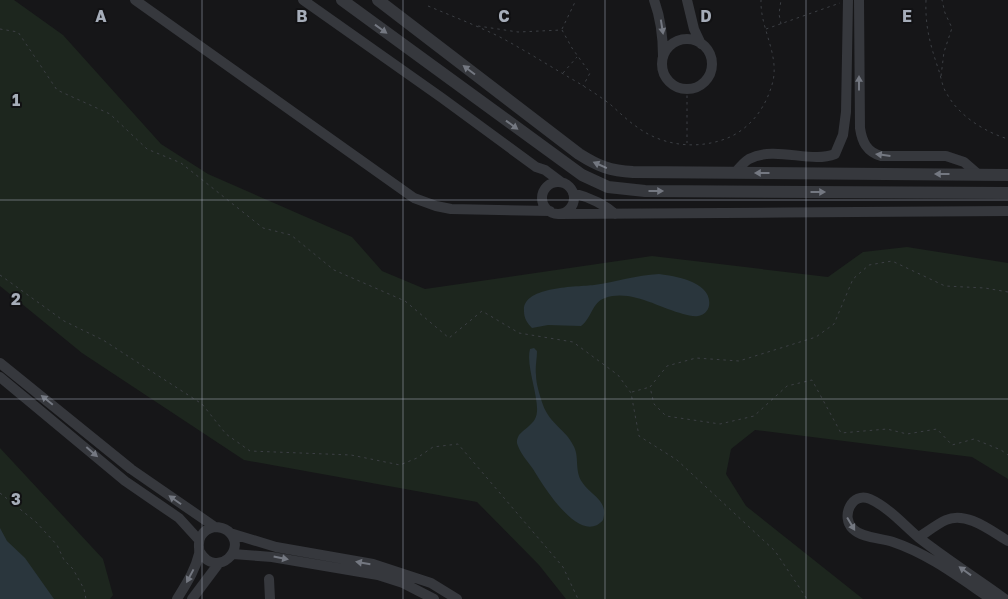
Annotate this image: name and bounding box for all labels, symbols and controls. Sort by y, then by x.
text: A [95,6,107,26]
text: B [296,6,308,26]
text: C [498,6,510,26]
text: D [700,6,712,26]
text: E [902,6,912,26]
one-way arrow [658,20,666,36]
one-way arrow [374,24,388,34]
one-way arrow [462,65,476,75]
one-way arrow [855,75,863,91]
text: 1 [12,90,20,110]
one-way arrow [505,120,519,130]
one-way arrow [875,151,891,159]
one-way arrow [593,161,607,169]
one-way arrow [754,169,770,177]
one-way arrow [934,170,950,178]
one-way arrow [648,187,664,195]
one-way arrow [810,188,826,196]
text: 2 [11,289,21,309]
one-way arrow [40,395,53,406]
one-way arrow [86,446,98,457]
text: 3 [11,489,21,509]
one-way arrow [168,495,182,505]
one-way arrow [846,517,855,531]
one-way arrow [273,555,289,563]
one-way arrow [355,558,371,566]
one-way arrow [959,565,972,576]
one-way arrow [186,570,195,583]

